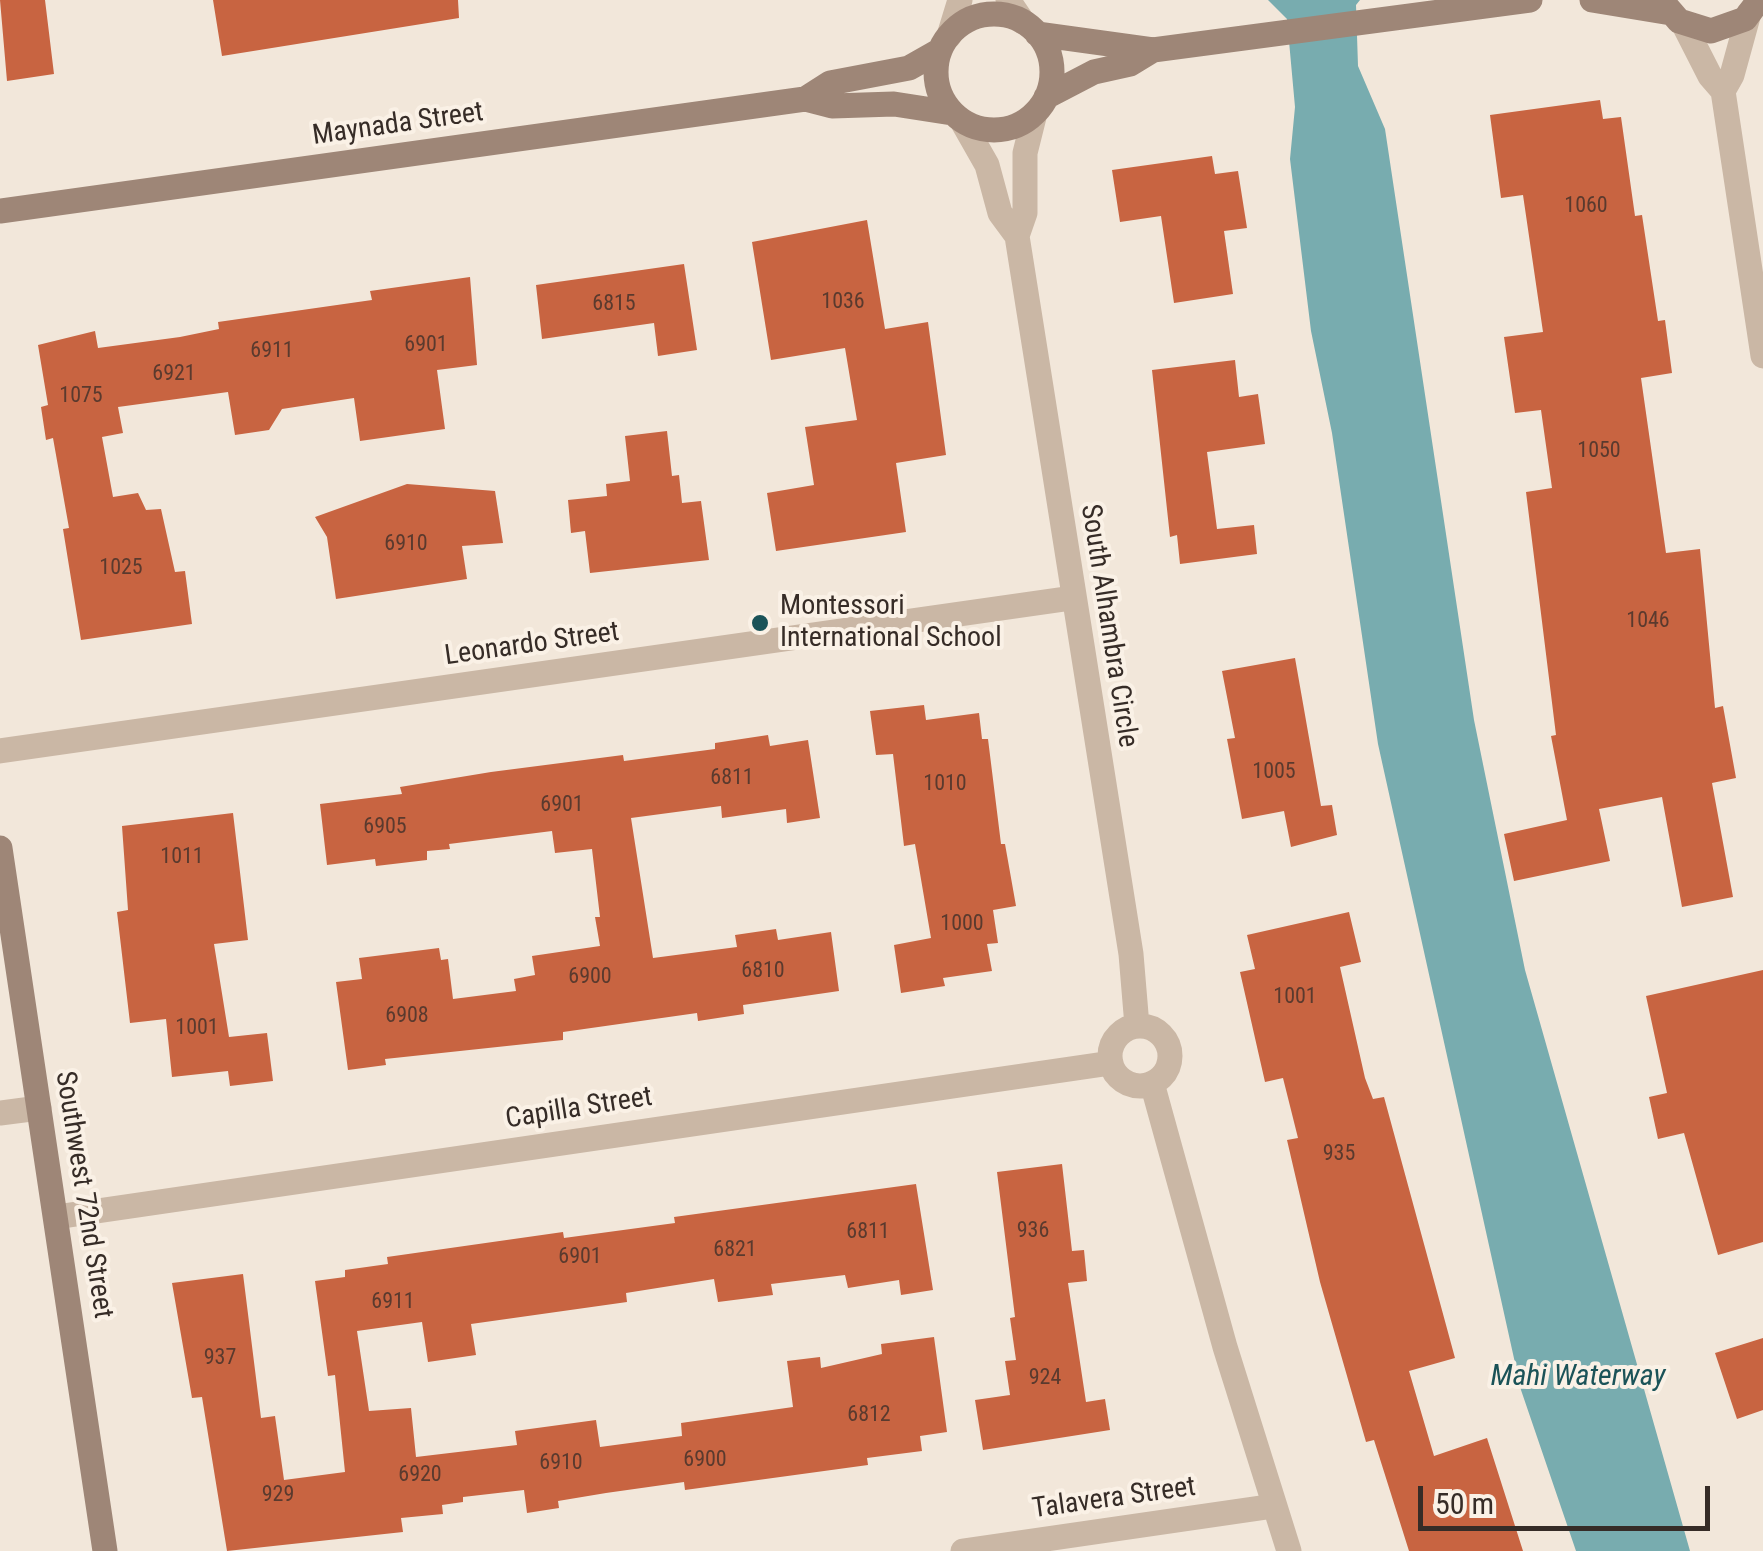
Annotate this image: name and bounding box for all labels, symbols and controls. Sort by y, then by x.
street label: Maynada Street [310,96,486,154]
house number: 1060 [1564,193,1608,219]
house number: 1036 [821,289,865,315]
house number: 6815 [592,291,636,317]
house number: 6901 [404,332,448,358]
house number: 6911 [250,338,294,364]
house number: 6921 [152,361,196,387]
house number: 1075 [59,383,103,409]
house number: 1050 [1577,438,1621,464]
street label: South Alhambra Circle [1072,502,1144,750]
house number: 6910 [384,531,428,557]
house number: 1025 [99,555,143,581]
place label: Montessori International School [780,590,1002,656]
house number: 1046 [1626,608,1670,634]
marker: Montessori International School [749,612,771,634]
street label: Leonardo Street [443,616,621,674]
house number: 1005 [1252,759,1296,785]
house number: 6811 [710,765,754,791]
house number: 1010 [923,771,967,797]
house number: 6901 [540,792,584,818]
house number: 6905 [363,814,407,840]
house number: 1011 [160,844,204,870]
house number: 1000 [940,911,984,937]
house number: 6810 [741,958,785,984]
house number: 6900 [568,964,612,990]
house number: 1001 [1273,984,1317,1010]
house number: 6908 [385,1003,429,1029]
house number: 1001 [175,1015,219,1041]
street label: Southwest 72nd Street [47,1069,119,1321]
street label: Capilla Street [503,1081,655,1137]
house number: 935 [1323,1141,1355,1167]
house number: 936 [1017,1218,1049,1244]
house number: 6811 [846,1219,890,1245]
house number: 6821 [713,1237,757,1263]
house number: 6901 [558,1244,602,1270]
house number: 6911 [371,1289,415,1315]
house number: 937 [204,1345,236,1371]
water label: Mahi Waterway [1490,1359,1666,1395]
house number: 924 [1029,1365,1061,1391]
house number: 6812 [847,1402,891,1428]
house number: 6900 [683,1447,727,1473]
house number: 6910 [539,1450,583,1476]
house number: 6920 [398,1462,442,1488]
scale bar [1423,1466,1716,1528]
street label: Talavera Street [1030,1471,1198,1527]
house number: 929 [262,1482,294,1508]
text: 50 m [1435,1486,1494,1521]

